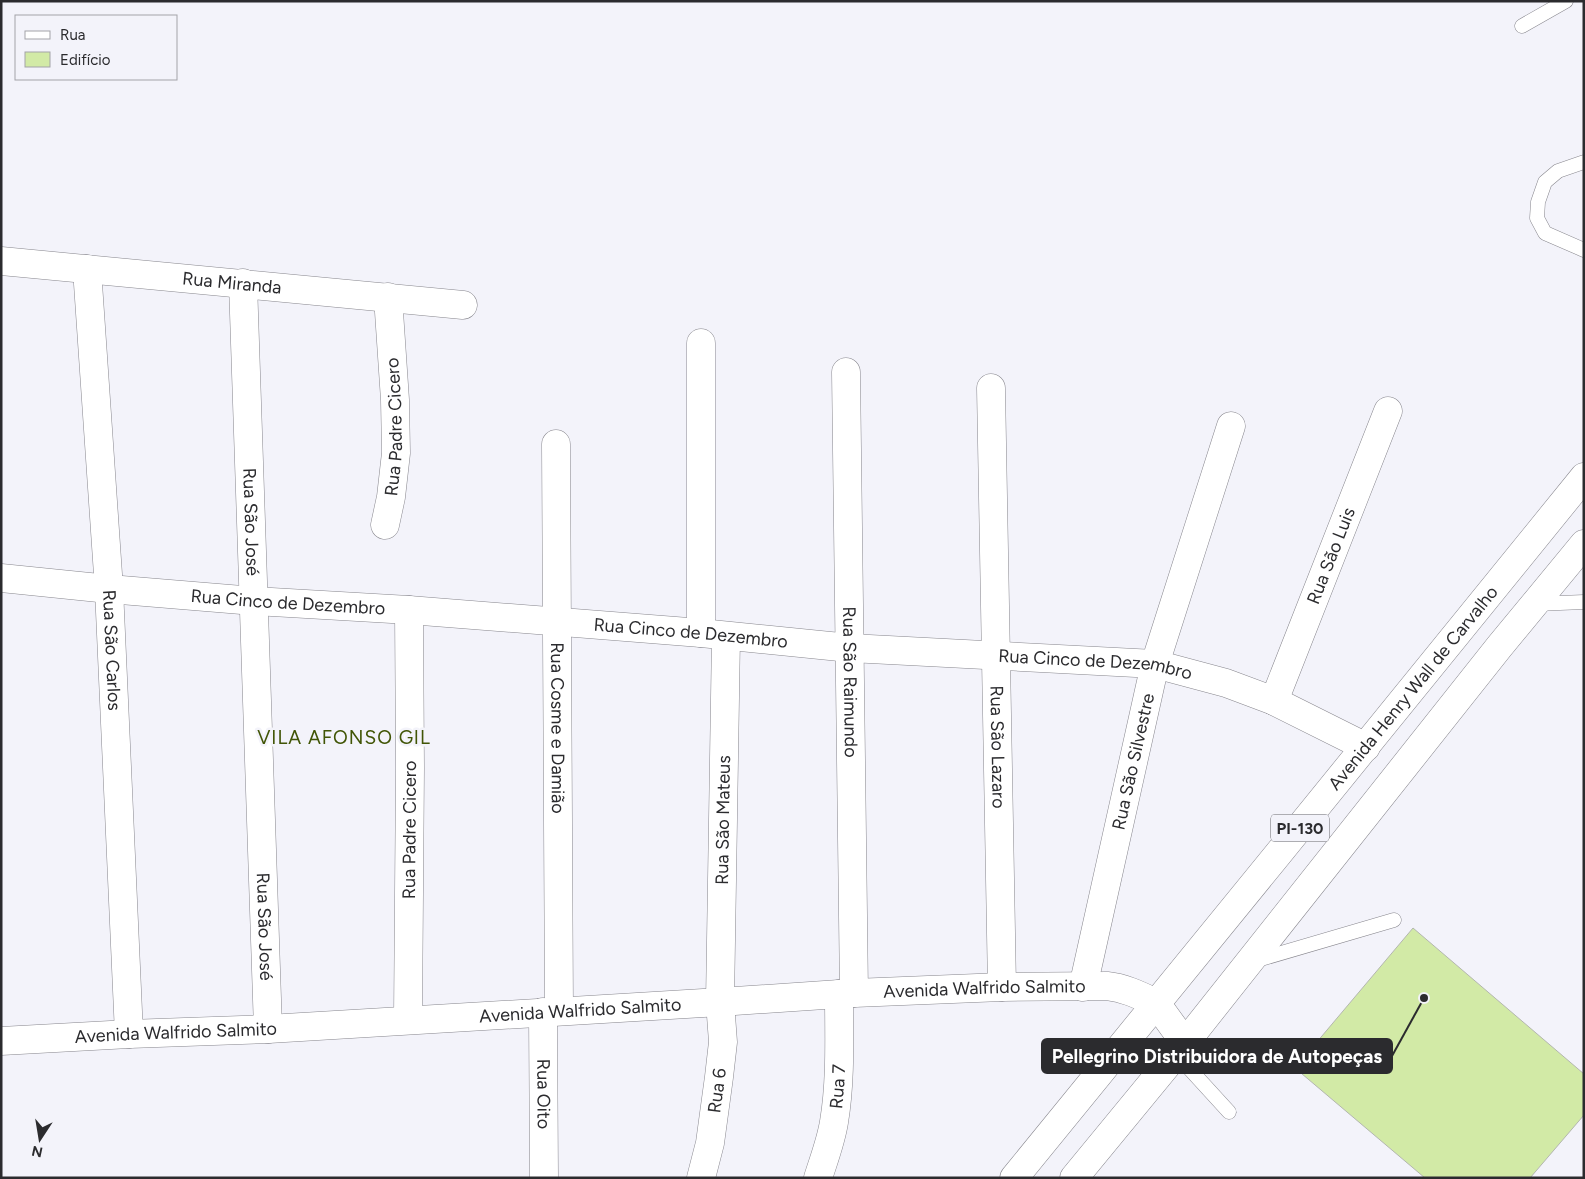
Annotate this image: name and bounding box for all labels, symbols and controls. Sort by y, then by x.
legend [15,15,178,80]
text: Rua [60,26,85,44]
text: Edifício [60,51,111,69]
street label: Rua Miranda [181,267,283,299]
street label: Rua Padre Cicero [380,357,407,497]
street label: Rua São José [238,467,264,576]
street label: Rua São Luis [1302,504,1360,607]
street label: Avenida Henry Wall de Carvalho [1324,581,1503,795]
street label: Rua Cinco de Dezembro [190,585,386,620]
street label: Rua São Carlos [98,589,125,711]
street label: Rua São Raimundo [838,606,862,758]
street label: Rua Cinco de Dezembro [593,614,789,653]
street label: Rua Cosme e Damião [546,642,569,814]
street label: Rua Cinco de Dezembro [998,645,1195,684]
street label: Rua São Lazaro [985,685,1010,809]
street label: Rua São Silvestre [1107,691,1159,832]
district label: VILA AFONSO GIL [257,726,431,749]
street label: Rua São Mateus [711,755,735,885]
street label: Rua Padre Cicero [398,761,421,899]
road number: PI-130 [1271,814,1329,841]
street label: Rua São José [252,872,277,981]
street label: Avenida Walfrido Salmito [883,975,1086,1003]
street label: Avenida Walfrido Salmito [478,993,682,1027]
street label: Avenida Walfrido Salmito [74,1017,278,1048]
callout: Pellegrino Distribuidora de Autopeças [1042,1039,1392,1073]
text: Pellegrino Distribuidora de Autopeças [1052,1045,1382,1068]
street label: Rua Oito [532,1059,555,1129]
street label: Rua 7 [825,1064,850,1110]
street label: Rua 6 [703,1067,731,1114]
north arrow [15,1114,65,1164]
text: N [30,1142,44,1161]

